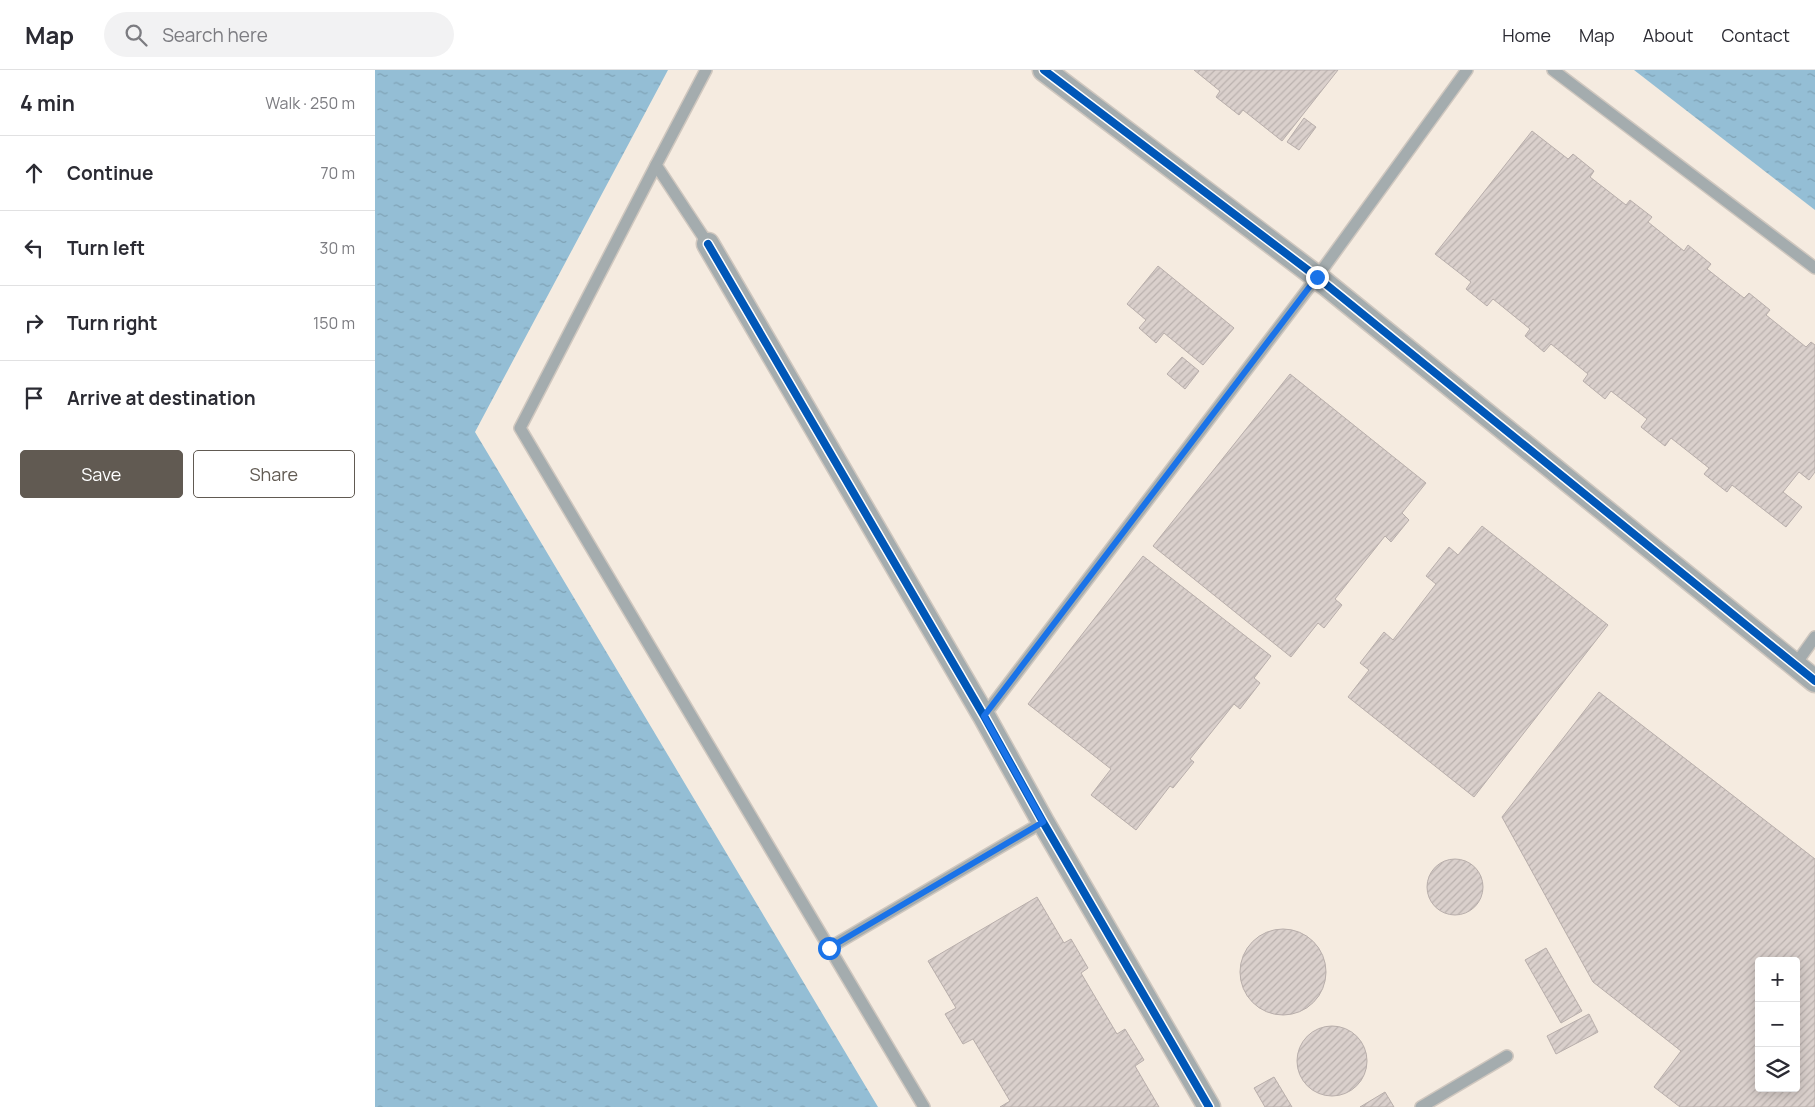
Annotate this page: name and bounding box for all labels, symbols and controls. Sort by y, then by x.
search box [104,12,454,57]
text: Map [25,18,74,51]
icon: search [122,21,150,49]
text: Search here [162,22,268,48]
text: Home [1502,23,1551,47]
text: Map [1579,23,1615,47]
text: About [1643,23,1693,47]
text: Contact [1721,23,1790,47]
text: 4 min [20,89,75,117]
text: Walk · 250 m [265,92,355,114]
icon: ahead [20,159,48,187]
text: Continue [67,160,153,186]
text: 70 m [320,162,355,184]
icon: left [20,234,48,262]
text: Turn left [67,235,145,261]
text: 30 m [320,237,355,259]
route end [1306,266,1329,289]
icon: right [20,309,48,337]
text: Turn right [67,310,157,336]
text: 150 m [313,312,355,334]
icon: arrive [20,384,48,412]
text: Arrive at destination [67,385,256,411]
button: Save [20,450,183,498]
button: Share [193,450,355,498]
route start [818,937,841,960]
map controls [1755,957,1800,1092]
button: + [1755,957,1800,1002]
button: − [1755,1002,1800,1047]
button: layers [1755,1047,1800,1092]

